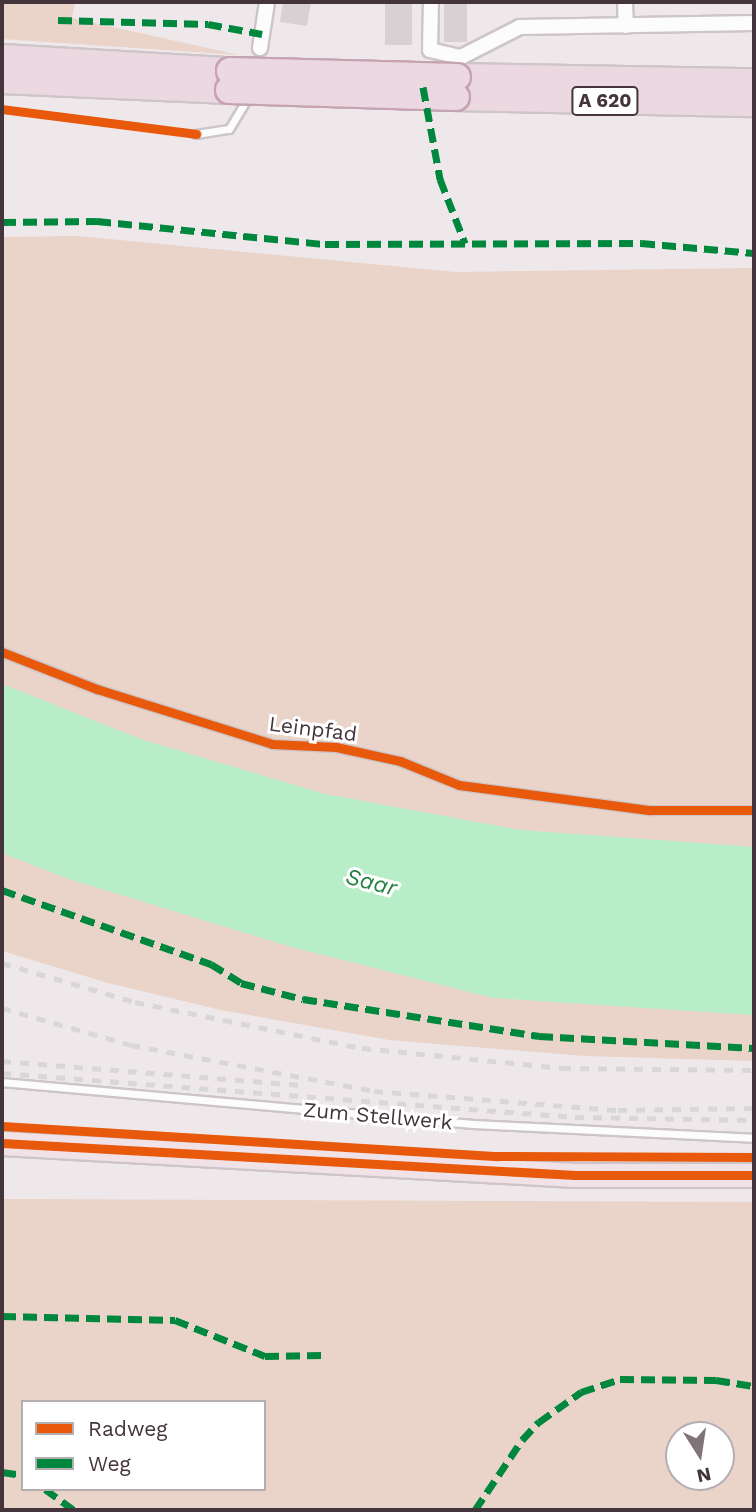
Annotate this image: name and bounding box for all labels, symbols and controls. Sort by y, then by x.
road number: A 620 [570,86,640,116]
street label: Leinpfad [267,711,359,747]
water label: Saar [342,863,400,903]
street label: Zum Stellwerk [302,1097,454,1135]
legend [21,1400,266,1491]
text: Radweg [88,1416,168,1441]
north arrow [665,1421,735,1491]
text: Weg [88,1451,131,1476]
text: N [695,1462,713,1488]

